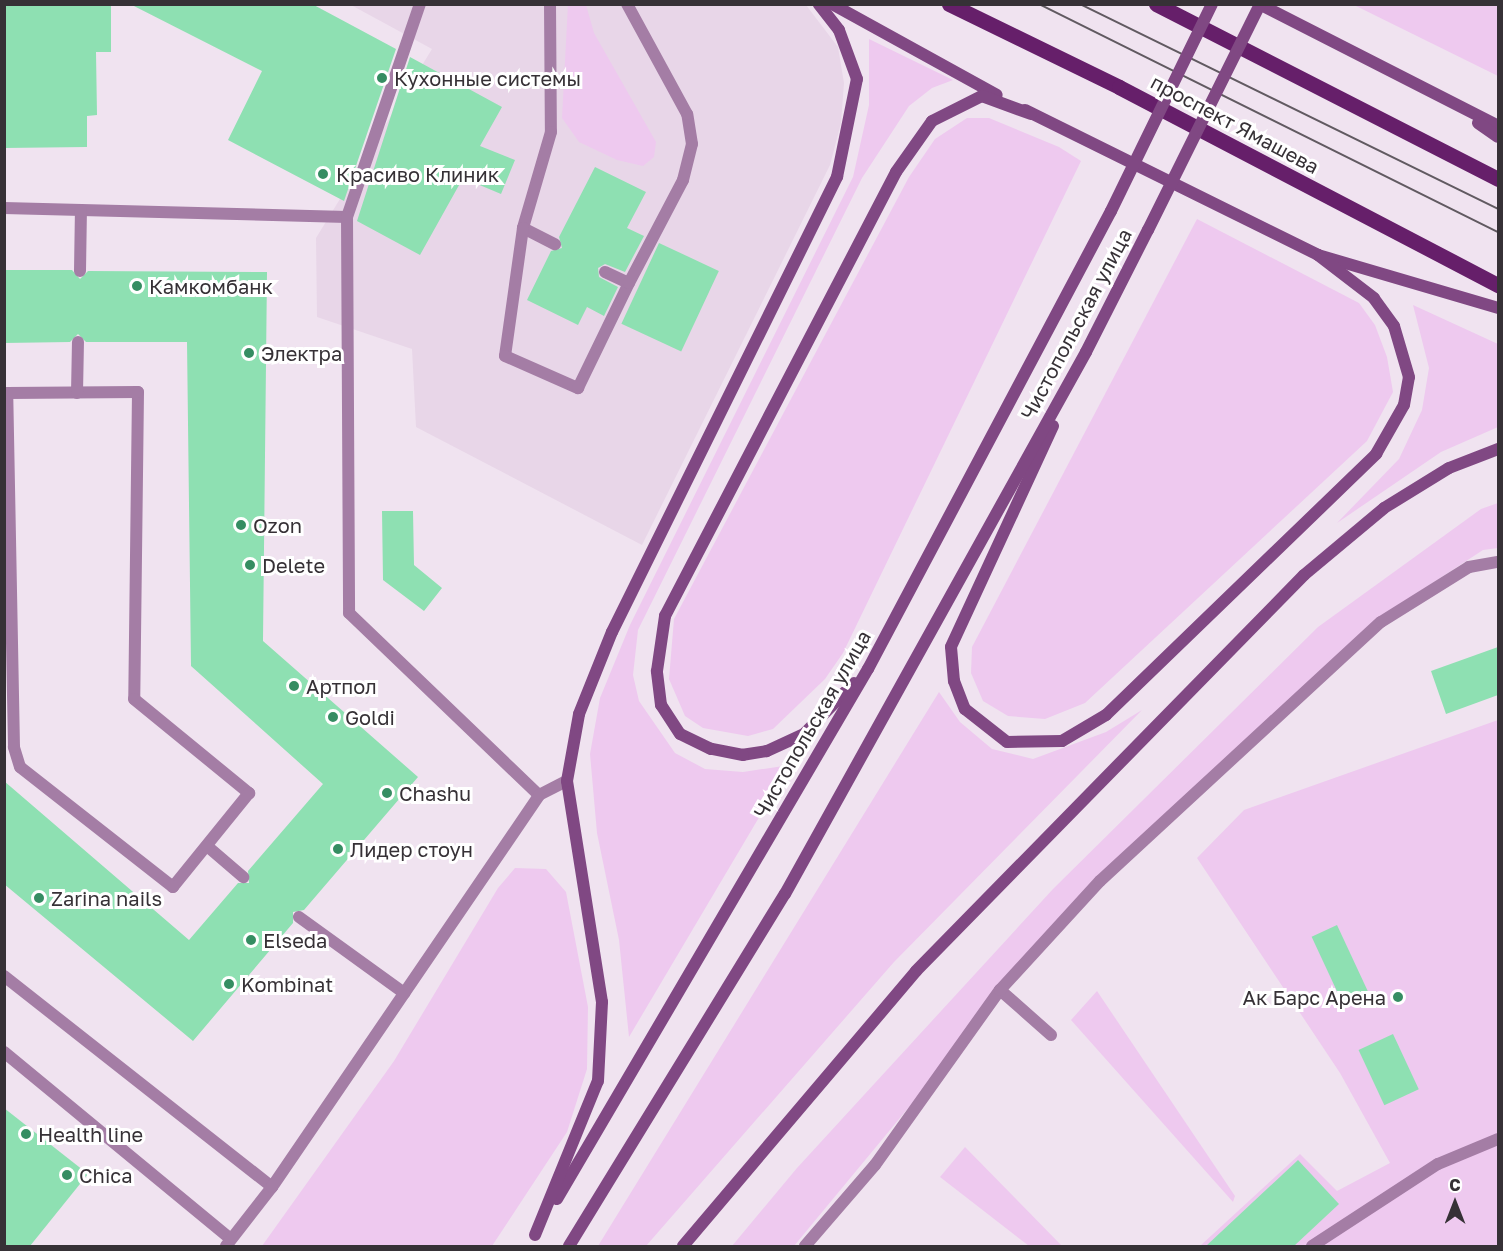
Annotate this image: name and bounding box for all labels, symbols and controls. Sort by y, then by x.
place label: Кухонные системы [394,66,581,90]
street label: проспект Ямашева [1147,70,1323,178]
marker: Кухонные системы [375,71,389,85]
place label: Красиво Клиник [336,162,499,186]
marker: Красиво Клиник [314,165,332,183]
street label: Чистопольская улица [1015,224,1137,424]
place label: Камкомбанк [149,274,273,298]
marker: Камкомбанк [130,279,144,293]
place label: Электра [261,341,342,365]
marker: Электра [242,346,256,360]
place label: Ozon [253,513,302,537]
marker: Ozon [234,518,248,532]
place label: Delete [262,553,325,577]
marker: Delete [243,558,257,572]
street label: Чистопольская улица [748,626,876,822]
place label: Артпол [306,674,377,698]
marker: Артпол [287,679,301,693]
place label: Goldi [345,705,395,729]
marker: Goldi [326,710,340,724]
place label: Chashu [399,781,471,805]
marker: Chashu [380,786,394,800]
place label: Лидер стоун [350,837,473,861]
marker: Лидер стоун [331,842,345,856]
place label: Zarina nails [51,886,162,910]
marker: Zarina nails [32,891,46,905]
place label: Elseda [263,928,327,952]
marker: Elseda [244,933,258,947]
place label: Kombinat [241,972,333,996]
marker: Kombinat [222,977,236,991]
place label: Ак Барс Арена [1243,985,1386,1009]
marker: Ак Барс Арена [1391,990,1405,1004]
place label: Health line [38,1122,143,1146]
marker: Health line [19,1127,33,1141]
place label: Chica [79,1163,132,1187]
marker: Chica [60,1168,74,1182]
north arrow [1425,1173,1485,1233]
text: С [1449,1175,1461,1195]

